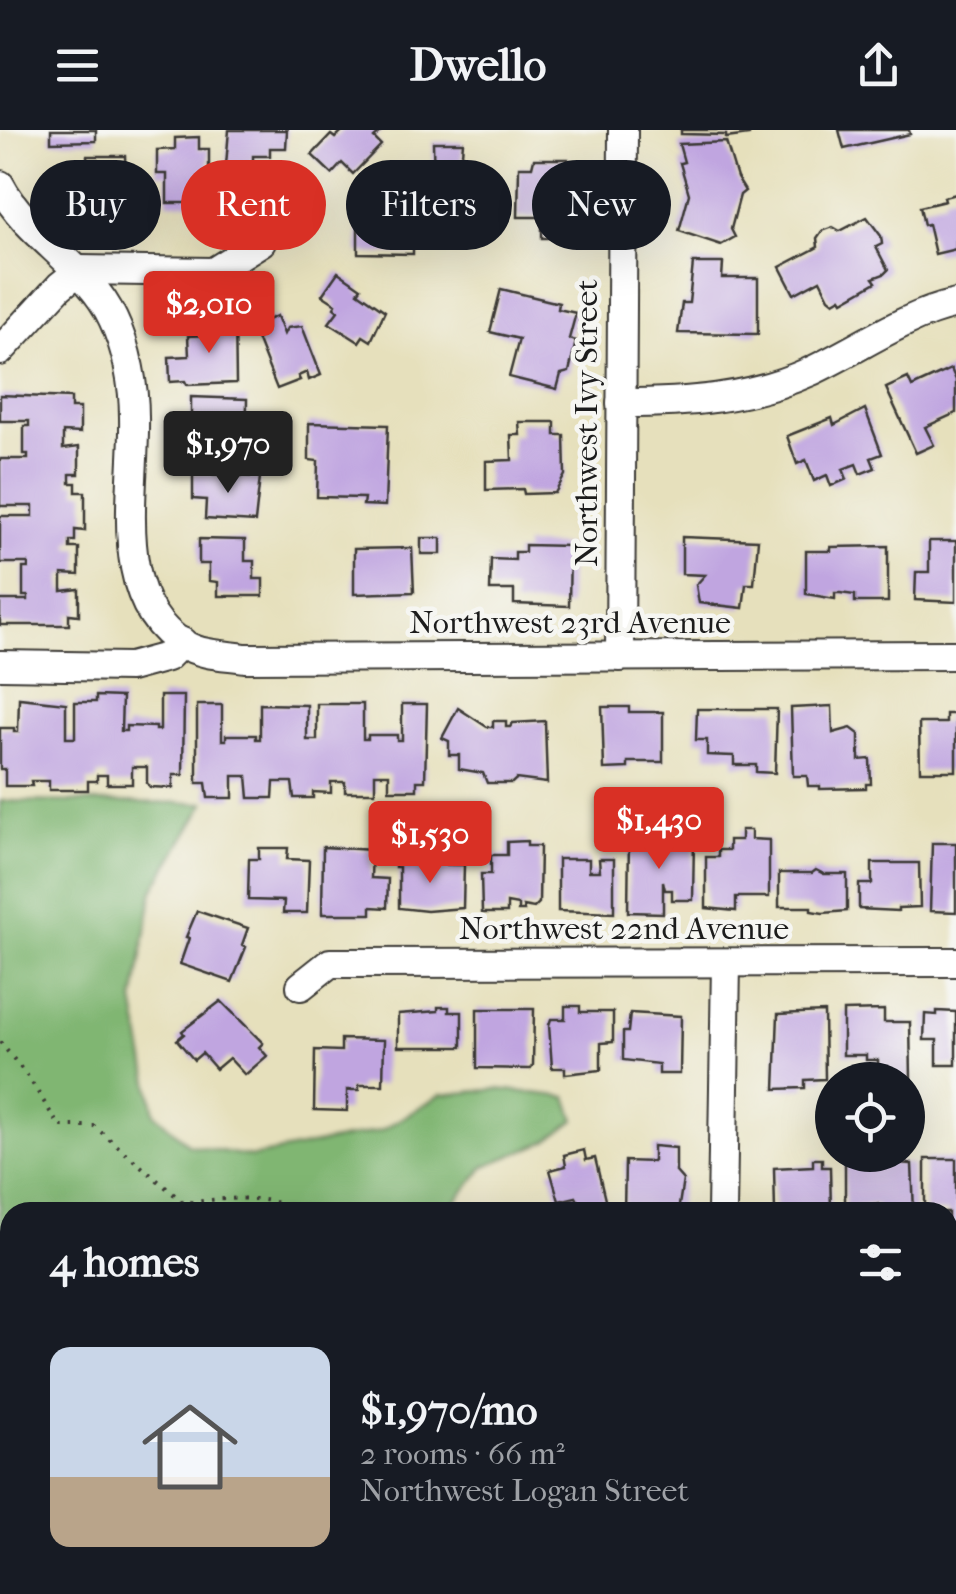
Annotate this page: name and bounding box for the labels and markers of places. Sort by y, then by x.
pin: $2,010 [128,271,290,356]
pin: $1,970 [147,411,309,496]
pin: $1,430 [578,787,740,872]
pin: $1,530 [349,801,511,886]

